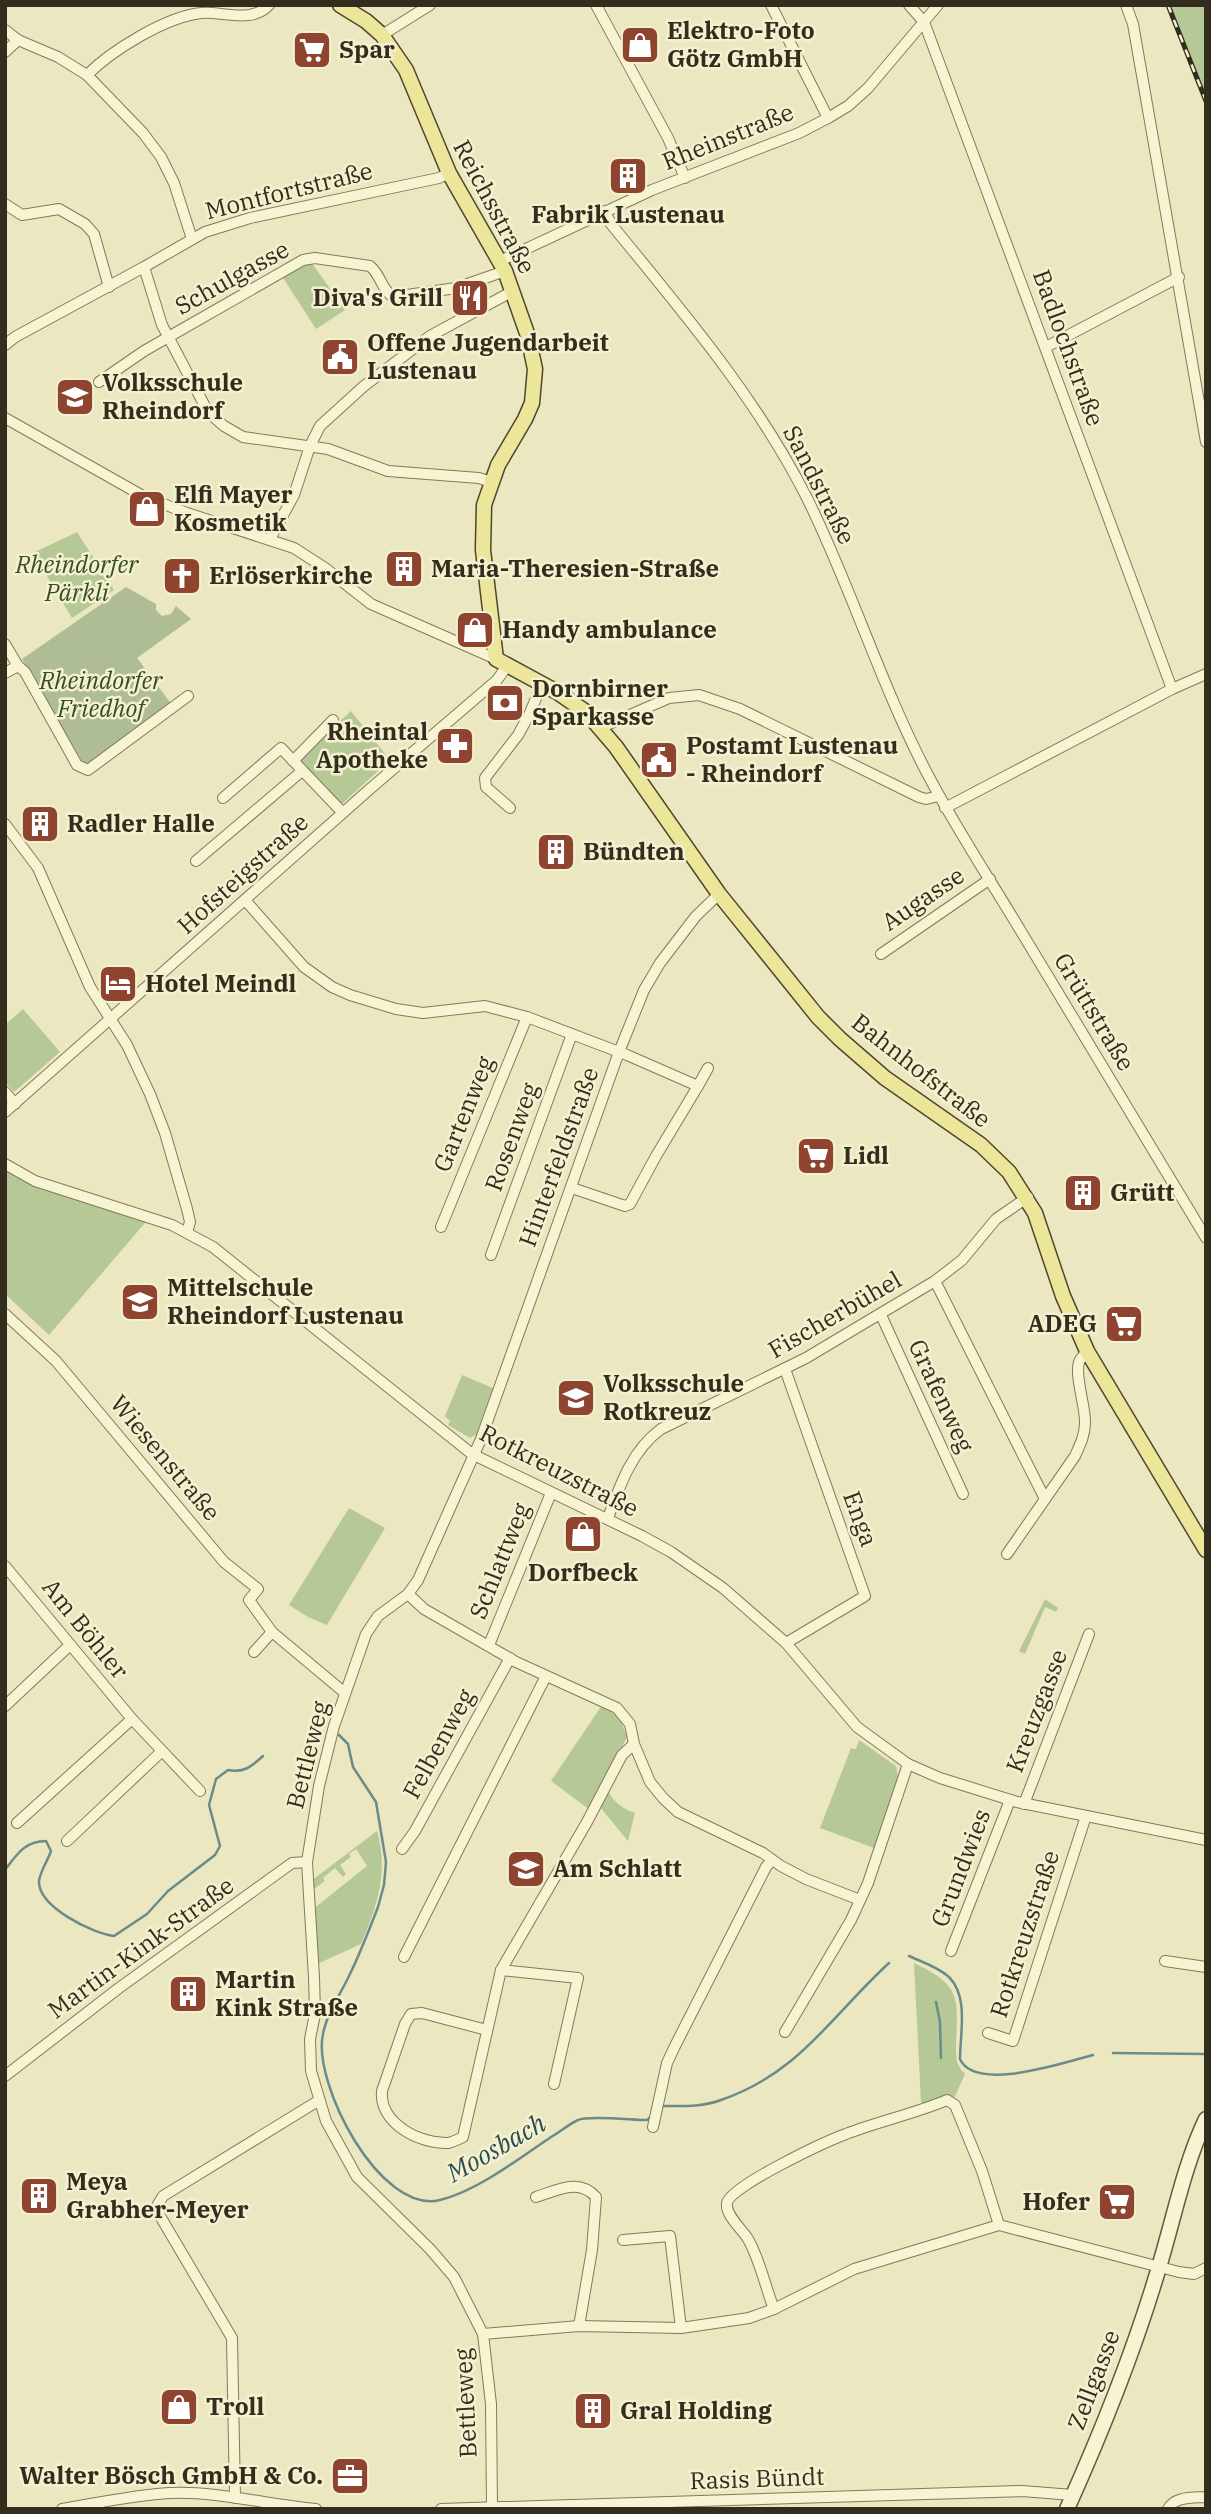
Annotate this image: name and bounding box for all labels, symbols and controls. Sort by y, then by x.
place label: Elektro-Foto Götz GmbH [667,14,815,74]
shop icon: Elektro-Foto Götz GmbH [619,24,661,66]
supermarket icon: Spar [291,29,333,71]
place label: Spar [339,33,395,65]
street label: Rheinstraße [657,95,798,177]
street label: Reichsstraße [446,134,544,279]
street label: Montfortstraße [202,154,376,226]
building icon: Fabrik Lustenau [607,155,649,197]
place label: Fabrik Lustenau [531,198,725,230]
street label: Schulgasse [169,233,294,322]
street label: Badlochstraße [1026,265,1112,430]
restaurant icon: Diva's Grill [449,277,491,319]
place label: Diva's Grill [313,281,443,313]
place label: Offene Jugendarbeit Lustenau [367,326,609,386]
public building icon: Offene Jugendarbeit Lustenau [319,336,361,378]
place label: Volksschule Rheindorf [102,366,243,426]
school or university icon: Volksschule Rheindorf [54,376,96,418]
street label: Sandstraße [776,420,863,549]
place label: Elfi Mayer Kosmetik [174,478,293,538]
shop icon: Elfi Mayer Kosmetik [126,488,168,530]
park label: Rheindorfer Pärkli [14,548,140,608]
building icon: Maria-Theresien-Straße [383,548,425,590]
place label: Maria-Theresien-Straße [431,552,719,584]
church icon: Erlöserkirche [161,555,203,597]
place label: Erlöserkirche [209,559,373,591]
shop icon: Handy ambulance [454,609,496,651]
place label: Handy ambulance [502,613,717,645]
park label: Rheindorfer Friedhof [38,664,164,724]
place label: Dornbirner Sparkasse [532,672,668,732]
bank icon: Dornbirner Sparkasse [484,682,526,724]
place label: Rheintal Apotheke [316,715,428,775]
pharmacy icon: Rheintal Apotheke [434,725,476,767]
place label: Postamt Lustenau - Rheindorf [686,729,898,789]
public building icon: Postamt Lustenau - Rheindorf [638,739,680,781]
building icon: Radler Halle [19,803,61,845]
street label: Hofsteigstraße [170,806,315,941]
place label: Radler Halle [67,807,215,839]
building icon: Bündten [535,831,577,873]
place label: Bündten [583,835,685,867]
street label: Augasse [875,859,970,937]
street label: Grüttstraße [1047,947,1143,1076]
hotel icon: Hotel Meindl [97,963,139,1005]
place label: Hotel Meindl [145,967,297,999]
street label: Bahnhofstraße [846,1006,998,1135]
street label: Gartenweg [425,1051,501,1176]
street label: Hinterfeldstraße [511,1062,605,1251]
street label: Rosenweg [477,1078,545,1195]
supermarket icon: Lidl [795,1135,837,1177]
place label: Lidl [843,1139,889,1171]
building icon: Grütt [1062,1172,1104,1214]
place label: Grütt [1110,1176,1174,1208]
street label: Fischerbühel [762,1263,907,1365]
place label: Mittelschule Rheindorf Lustenau [167,1271,404,1331]
school or university icon: Mittelschule Rheindorf Lustenau [119,1281,161,1323]
supermarket icon: ADEG [1103,1303,1145,1345]
place label: ADEG [1028,1307,1097,1339]
street label: Grafenweg [902,1334,982,1457]
place label: Volksschule Rotkreuz [603,1367,744,1427]
school or university icon: Volksschule Rotkreuz [555,1377,597,1419]
street label: Wiesenstraße [104,1388,228,1527]
street label: Rotkreuzstraße [475,1416,644,1524]
street label: Enga [836,1486,886,1551]
street label: Schlattweg [461,1498,537,1623]
shop icon: Dorfbeck [562,1513,604,1555]
place label: Dorfbeck [528,1556,638,1588]
street label: Am Böhler [36,1572,136,1685]
street label: Kreuzgasse [998,1644,1074,1777]
street label: Felbenweg [395,1683,481,1804]
street label: Bettleweg [278,1697,336,1812]
street label: Grundwies [923,1804,997,1931]
street label: Rotkreuzstraße [982,1846,1066,2021]
school or university icon: Am Schlatt [505,1848,547,1890]
place label: Am Schlatt [553,1852,682,1884]
street label: Martin-Kink-Straße [41,1869,240,2025]
place label: Martin Kink Straße [215,1963,358,2023]
building icon: Martin Kink Straße [167,1973,209,2015]
water label: Moosbach [439,2105,552,2190]
place label: Meya Grabher-Meyer [66,2165,249,2225]
building icon: Meya Grabher-Meyer [18,2175,60,2217]
supermarket icon: Hofer [1096,2181,1138,2223]
place label: Hofer [1023,2185,1090,2217]
street label: Zellgasse [1059,2325,1127,2434]
street label: Bettleweg [446,2347,484,2459]
shop icon: Troll [158,2386,200,2428]
place label: Troll [206,2390,264,2422]
building icon: Gral Holding [572,2390,614,2432]
place label: Gral Holding [620,2394,772,2426]
office icon: Walter Bösch GmbH & Co. [329,2455,371,2497]
place label: Walter Bösch GmbH & Co. [19,2459,323,2491]
street label: Rasis Bündt [689,2460,825,2496]

